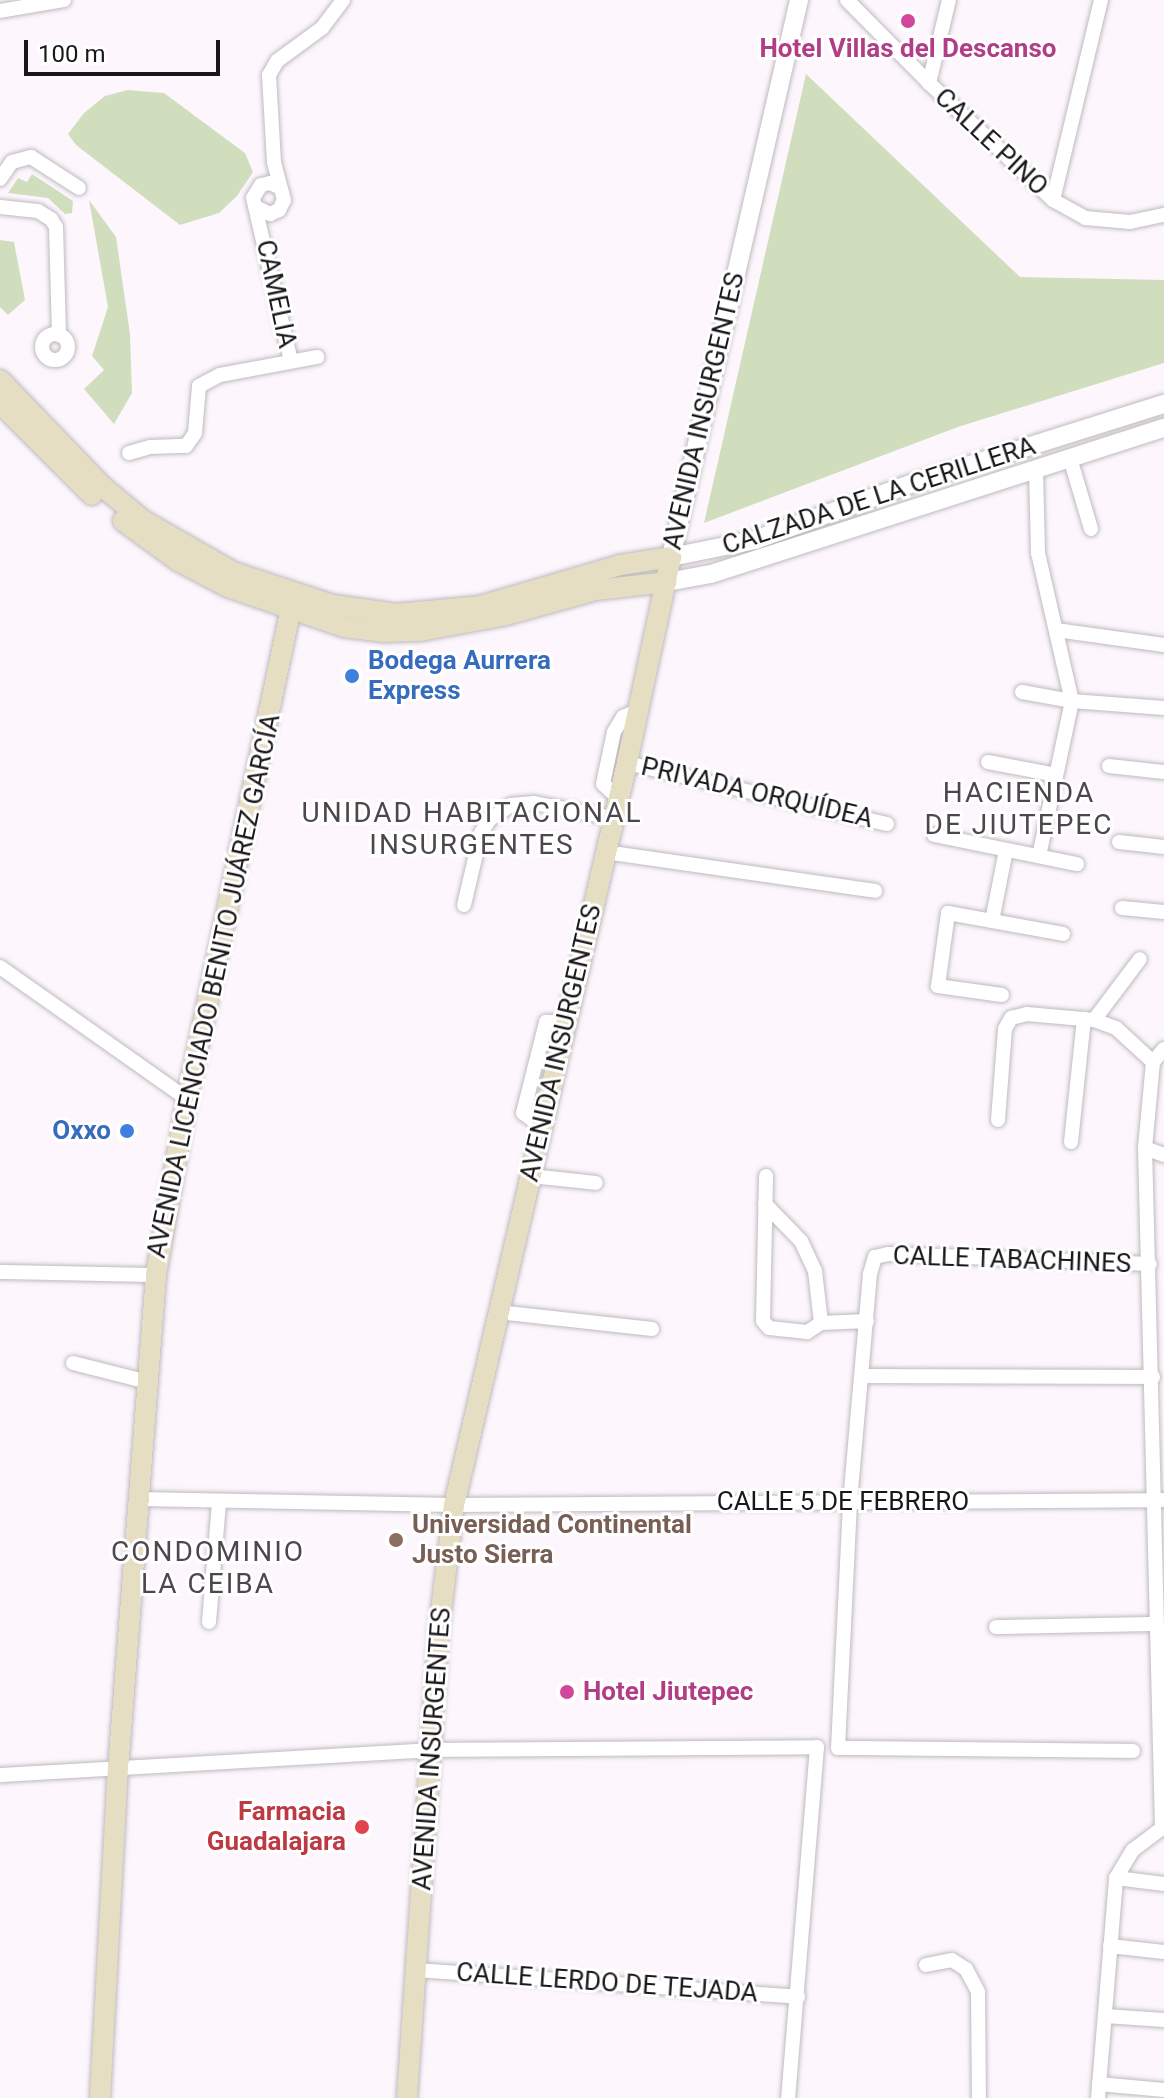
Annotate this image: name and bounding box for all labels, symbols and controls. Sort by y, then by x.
marker: Hotel Villas del Descanso [899,12,917,30]
scale bar [28,24,224,74]
place label: Hotel Villas del Descanso [760,33,1056,65]
text: 100 m [38,40,105,68]
street label: CALLE PINO [928,82,1054,202]
street label: CAMELIA [249,237,303,351]
street label: AVENIDA INSURGENTES [657,269,751,553]
street label: CALZADA DE LA CERILLERA [719,431,1039,561]
place label: Bodega Aurrera Express [368,645,551,706]
marker: Bodega Aurrera Express [343,667,361,685]
street label: AVENIDA LICENCIADO BENITO JUÁREZ GARCÍA [141,711,287,1261]
street label: PRIVADA ORQUÍDEA [638,751,876,835]
district label: HACIENDA DE JIUTEPEC [925,776,1113,842]
district label: UNIDAD HABITACIONAL INSURGENTES [302,796,642,862]
street label: AVENIDA INSURGENTES [514,901,608,1185]
place label: Oxxo [52,1115,111,1147]
marker: Oxxo [118,1122,136,1140]
street label: CALLE TABACHINES [892,1240,1132,1280]
street label: CALLE 5 DE FEBRERO [717,1486,969,1518]
place label: Universidad Continental Justo Sierra [412,1509,692,1570]
marker: Universidad Continental Justo Sierra [387,1531,405,1549]
district label: CONDOMINIO LA CEIBA [111,1535,305,1601]
street label: AVENIDA INSURGENTES [407,1607,457,1891]
place label: Hotel Jiutepec [583,1676,753,1708]
marker: Hotel Jiutepec [558,1683,576,1701]
place label: Farmacia Guadalajara [207,1796,346,1858]
marker: Farmacia Guadalajara [353,1818,371,1836]
street label: CALLE LERDO DE TEJADA [455,1957,759,2009]

